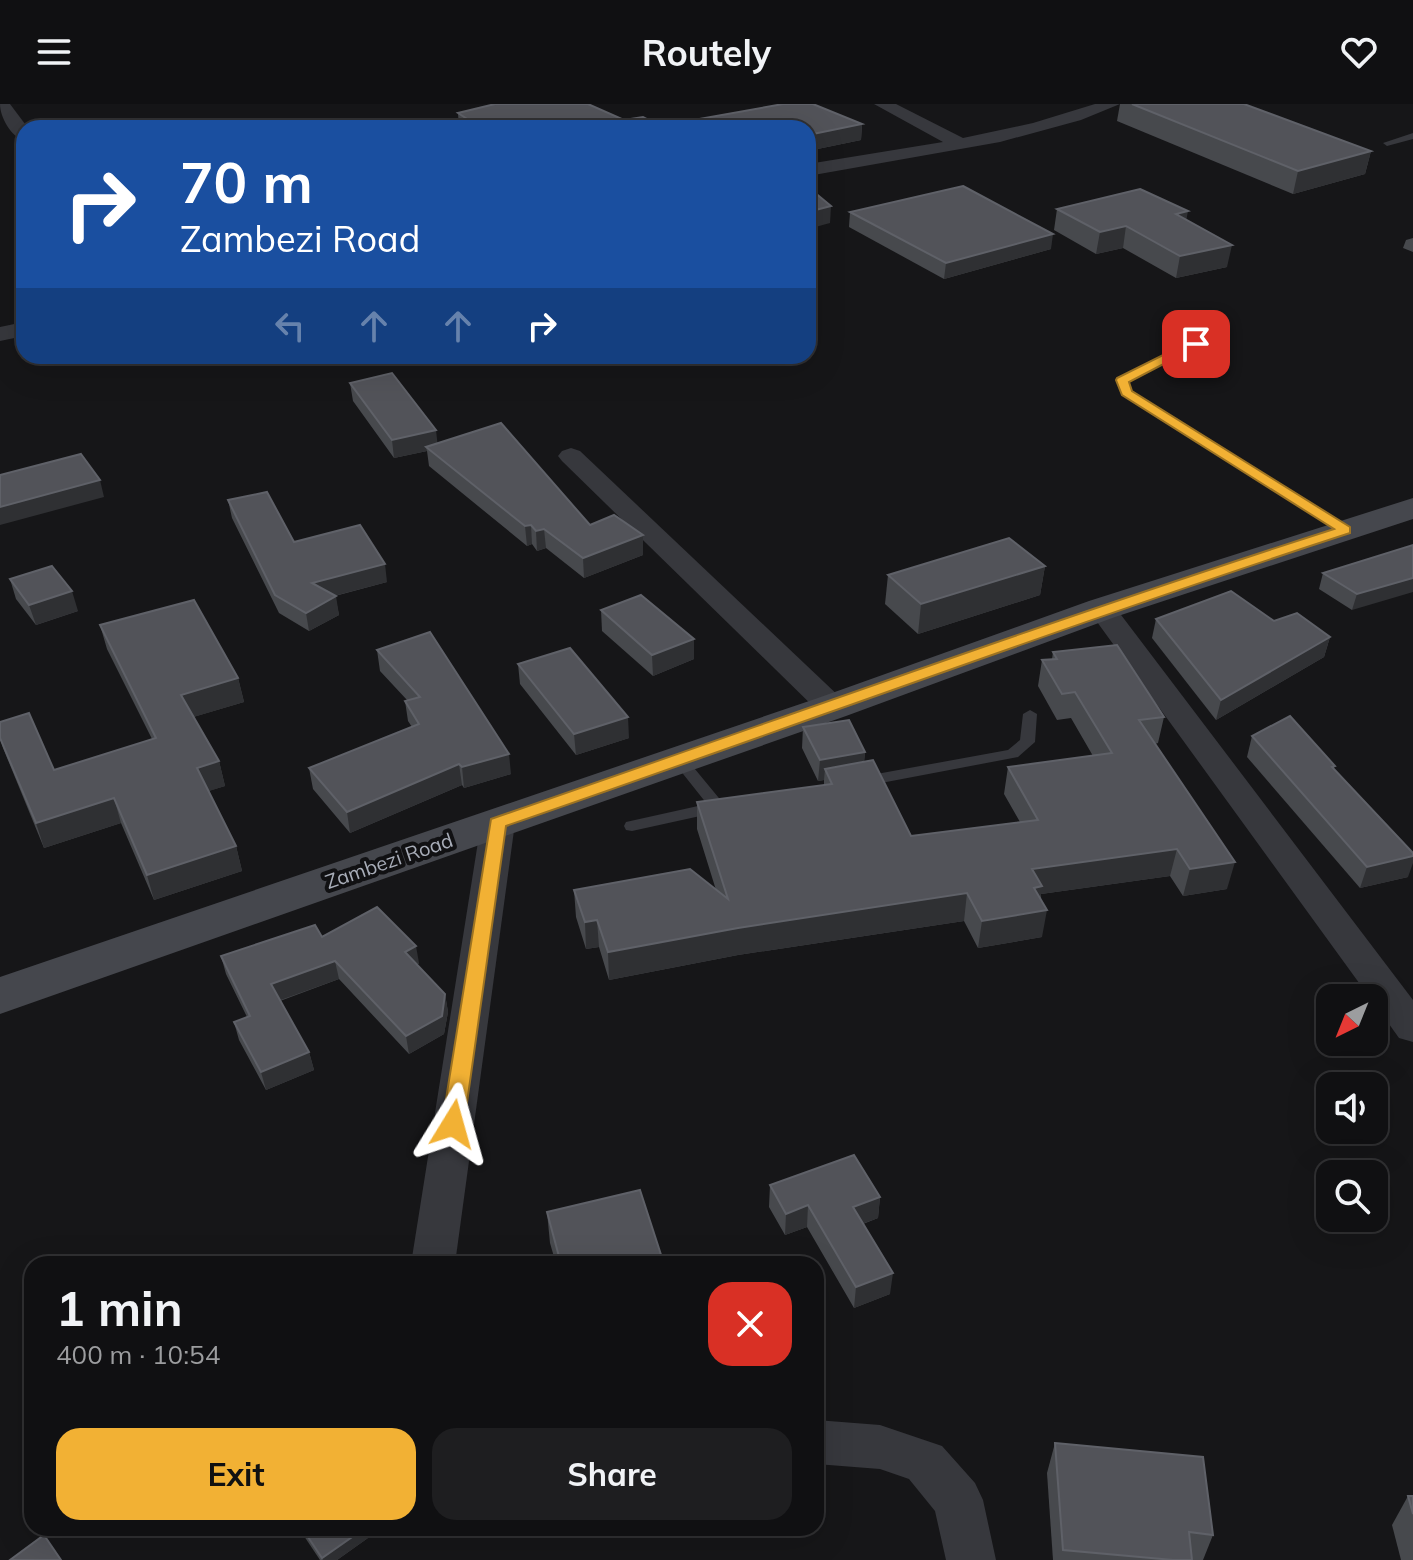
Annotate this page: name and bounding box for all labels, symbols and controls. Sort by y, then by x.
icon: menu [32,30,76,74]
text: Routely [642,30,771,75]
icon: heart [1337,30,1381,74]
text: 70 m [180,147,313,217]
icon: right [48,152,152,256]
text: Zambezi Road [180,216,420,261]
icon: left [268,304,312,348]
icon: ahead [352,304,396,348]
icon: ahead [436,304,480,348]
icon: right [520,304,564,348]
pin [1162,310,1230,378]
icon: arrive [1174,322,1218,366]
street label: Zambezi Road [322,827,456,894]
north arrow [1316,984,1388,1056]
map controls [1316,984,1388,1232]
button: sound [1316,1072,1388,1144]
position arrow [411,1082,495,1166]
button: search [1316,1160,1388,1232]
text: 1 min [56,1278,183,1338]
button: close [708,1282,792,1366]
text: 400 m · 10:54 [56,1338,220,1371]
button: Exit [56,1428,416,1520]
button: Share [432,1428,792,1520]

